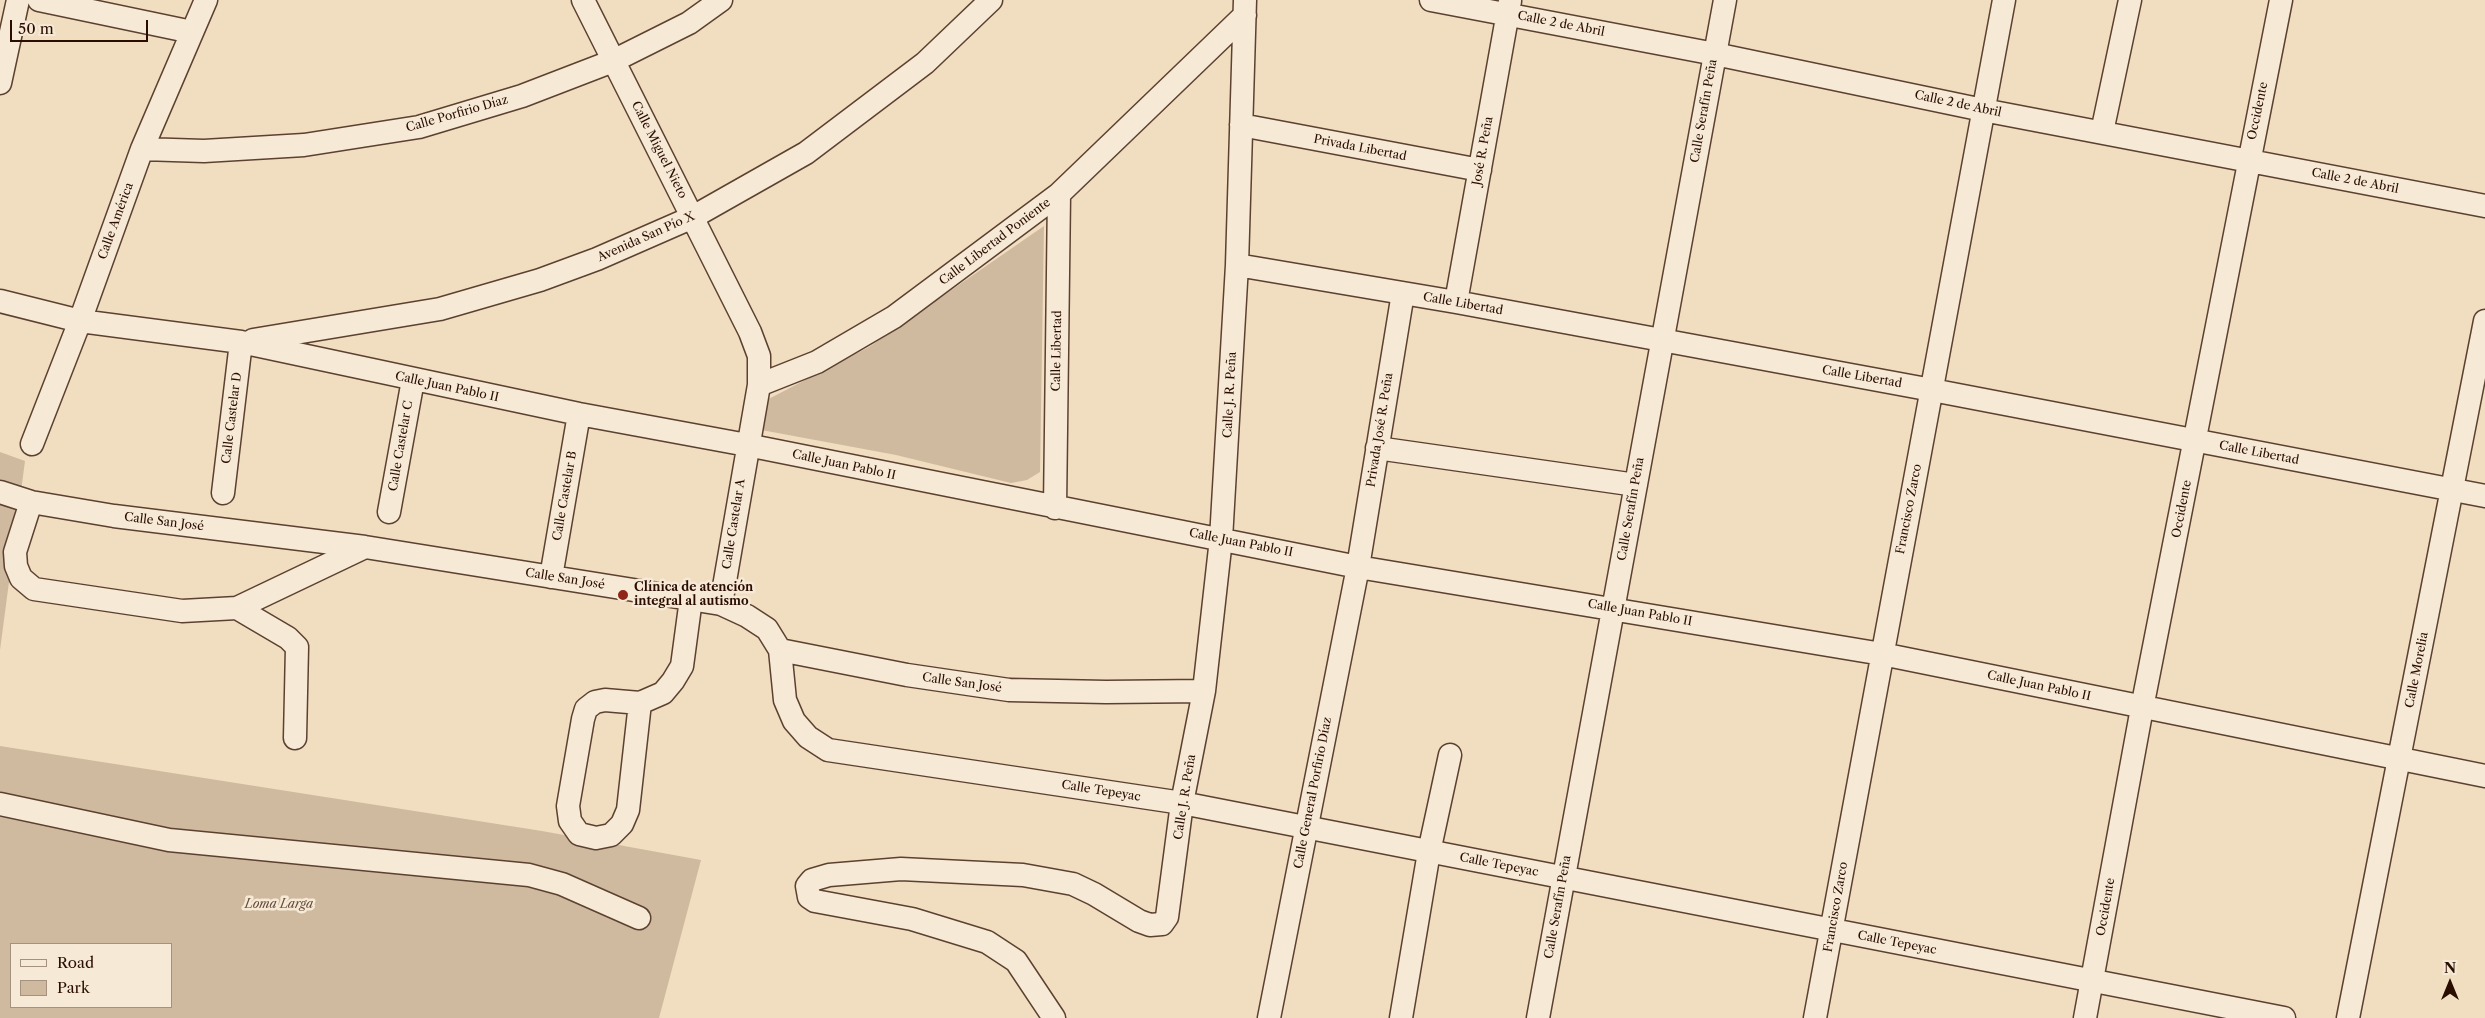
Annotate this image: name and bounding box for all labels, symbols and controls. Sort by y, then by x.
street label: Calle 2 de Abril [1516,9,1606,39]
scale bar [12,10,150,42]
text: 50 m [18,19,54,38]
street label: Calle Serafín Peña [1688,58,1720,164]
street label: Occidente [2245,81,2271,141]
street label: Calle 2 de Abril [1913,88,2003,120]
street label: Calle Porfirio Díaz [404,93,510,135]
street label: Calle Miguel Nieto [628,99,690,201]
street label: José R. Peña [1470,115,1496,187]
street label: Privada Libertad [1312,132,1408,164]
street label: Calle 2 de Abril [2310,166,2400,196]
street label: Calle América [95,181,137,261]
street label: Calle Libertad Poniente [937,195,1053,289]
street label: Avenida San Pío X [595,209,697,265]
street label: Calle Libertad [1422,290,1504,318]
street label: Calle Libertad [1049,310,1065,392]
street label: Calle J. R. Peña [1221,351,1239,439]
street label: Calle Libertad [1821,363,1903,391]
street label: Calle Juan Pablo II [394,369,500,405]
street label: Calle Castelar D [219,371,245,465]
street label: Privada José R. Peña [1364,372,1396,488]
street label: Calle Castelar C [386,400,416,492]
street label: Calle Libertad [2218,438,2300,468]
street label: Calle Juan Pablo II [791,447,897,483]
street label: Calle Castelar B [550,450,580,542]
street label: Calle Serafín Peña [1615,456,1647,562]
street label: Francisco Zarco [1893,463,1925,555]
street label: Calle Castelar A [720,478,748,570]
street label: Occidente [2169,479,2195,539]
street label: Calle San José [123,510,205,534]
street label: Calle Juan Pablo II [1188,526,1294,560]
street label: Calle San José [524,566,606,592]
place label: Clínica de atención integral al autismo [634,581,753,609]
marker: Clínica de atención integral al autismo [616,588,630,602]
street label: Calle Juan Pablo II [1587,597,1693,629]
street label: Calle Morelia [2403,631,2431,709]
street label: Calle Juan Pablo II [1986,668,2092,704]
street label: Calle San José [921,670,1003,696]
street label: Calle General Porfirio Díaz [1291,716,1335,870]
street label: Calle J. R. Peña [1171,753,1199,841]
street label: Calle Tepeyac [1060,778,1142,804]
street label: Calle Tepeyac [1458,850,1540,880]
street label: Calle Serafín Peña [1542,854,1574,960]
street label: Francisco Zarco [1821,861,1851,953]
street label: Occidente [2094,877,2118,937]
park label: Loma Larga [245,898,313,912]
street label: Calle Tepeyac [1856,928,1938,958]
legend [10,943,172,1008]
text: Road [57,953,94,972]
north arrow [2425,958,2475,1008]
text: N [2444,959,2456,977]
text: Park [57,978,90,997]

